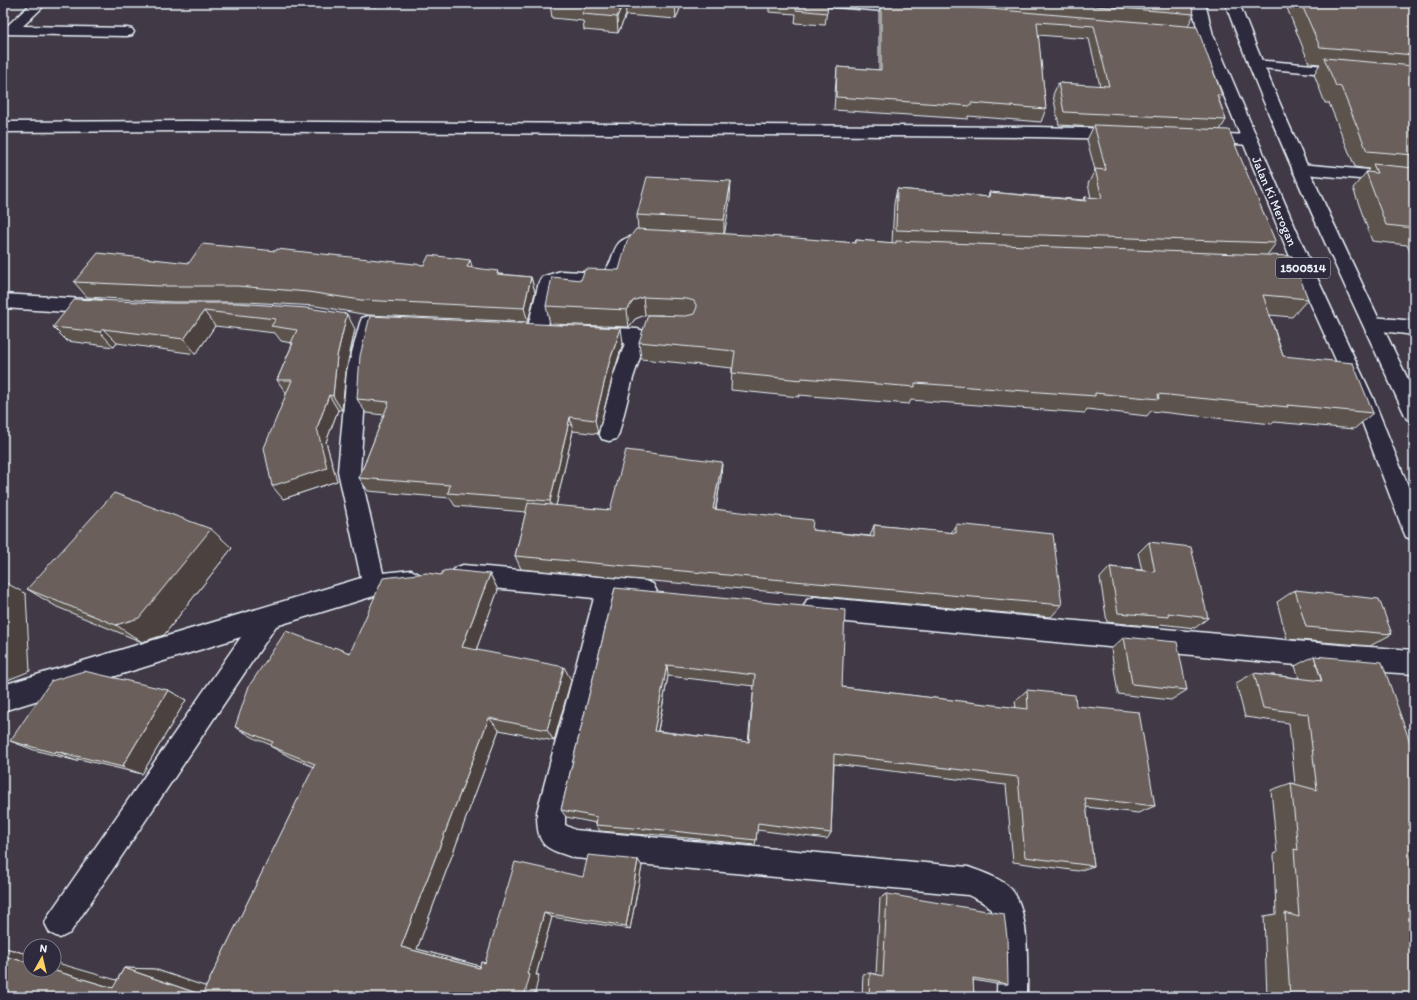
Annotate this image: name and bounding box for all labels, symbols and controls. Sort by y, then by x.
street label: Jalan Ki Merogan [1249,154,1300,249]
road number: 1500514 [1276,258,1330,278]
north arrow [22,938,62,978]
text: N [39,942,48,956]

